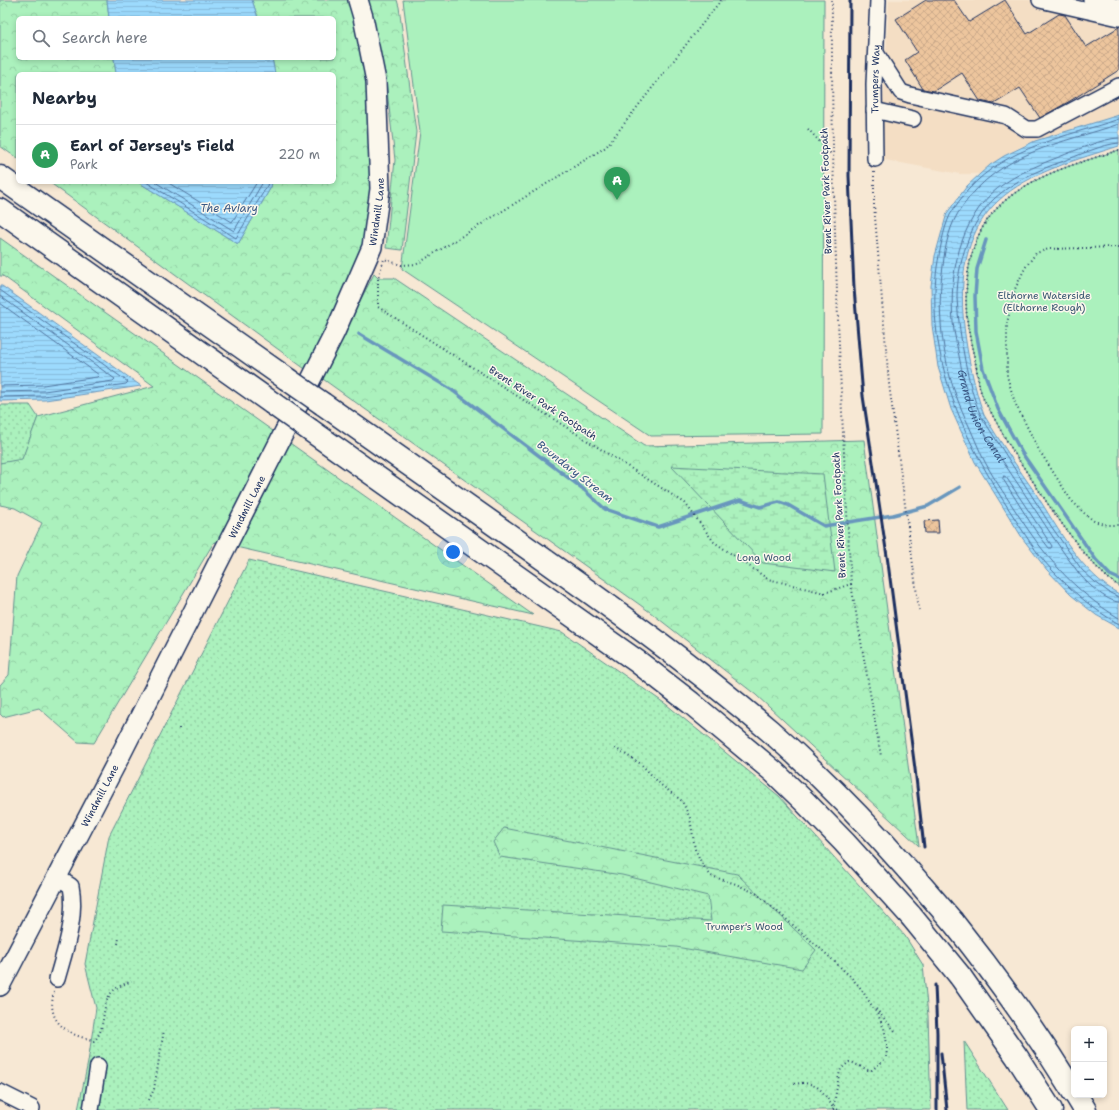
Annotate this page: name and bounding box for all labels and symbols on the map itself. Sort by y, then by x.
street label: Trumpers Way [867,44,882,114]
street label: Brent River Park Footpath [817,128,835,254]
pin: A [604,167,630,200]
street label: Windmill Lane [366,177,387,247]
water label: The Aviary [200,201,258,216]
park label: Elthorne Waterside (Elthorne Rough) [997,289,1091,314]
street label: Brent River Park Footpath [486,363,600,443]
water label: Grand Union Canal [954,368,1009,466]
water label: Boundary Stream [534,437,616,507]
street label: Brent River Park Footpath [829,452,849,578]
street label: Windmill Lane [225,473,268,540]
your location [443,542,463,562]
park label: Long Wood [737,551,792,564]
street label: Windmill Lane [78,762,121,829]
park label: Trumper's Wood [705,920,783,933]

